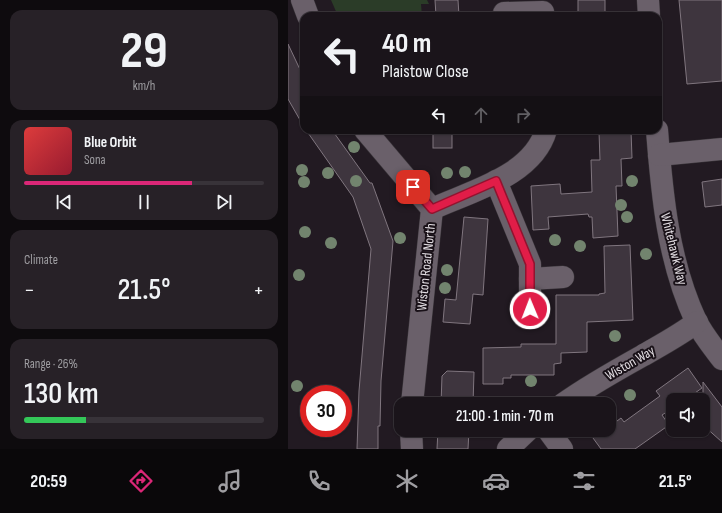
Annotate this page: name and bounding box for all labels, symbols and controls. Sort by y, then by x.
text: 29 [120,20,168,83]
text: 40 m [382,27,431,60]
icon: left [316,28,368,80]
text: Plaistow Close [382,61,469,82]
text: km/h [133,78,155,94]
icon: left [428,104,450,126]
icon: ahead [470,104,492,126]
icon: right [512,104,534,126]
text: Blue Orbit [84,133,136,152]
text: Sona [84,152,106,168]
pin [396,170,430,204]
icon: arrive [402,176,424,198]
icon: previous [53,191,75,213]
icon: pause [133,191,155,213]
icon: next [213,191,235,213]
street label: Whitehawk Way [657,211,691,287]
street label: Wiston Road North [413,222,439,312]
text: Climate [24,252,58,268]
text: 21.5° [117,272,171,308]
text: − [24,277,35,304]
text: + [253,277,264,304]
position arrow [509,288,551,330]
street label: Wiston Way [602,342,658,384]
text: Range · 26% [24,356,78,372]
text: 130 km [24,376,99,412]
speed limit sign: 30 [300,385,352,437]
map controls [666,393,710,437]
button: sound [666,393,710,437]
text: 21:00 · 1 min · 70 m [456,407,554,426]
icon: directions [127,467,155,495]
icon: music [216,467,244,495]
icon: phone [305,467,333,495]
icon: climate [393,467,421,495]
icon: car [482,467,510,495]
icon: filters [570,467,598,495]
text: 20:59 [30,471,67,492]
text: 21.5° [659,471,692,492]

